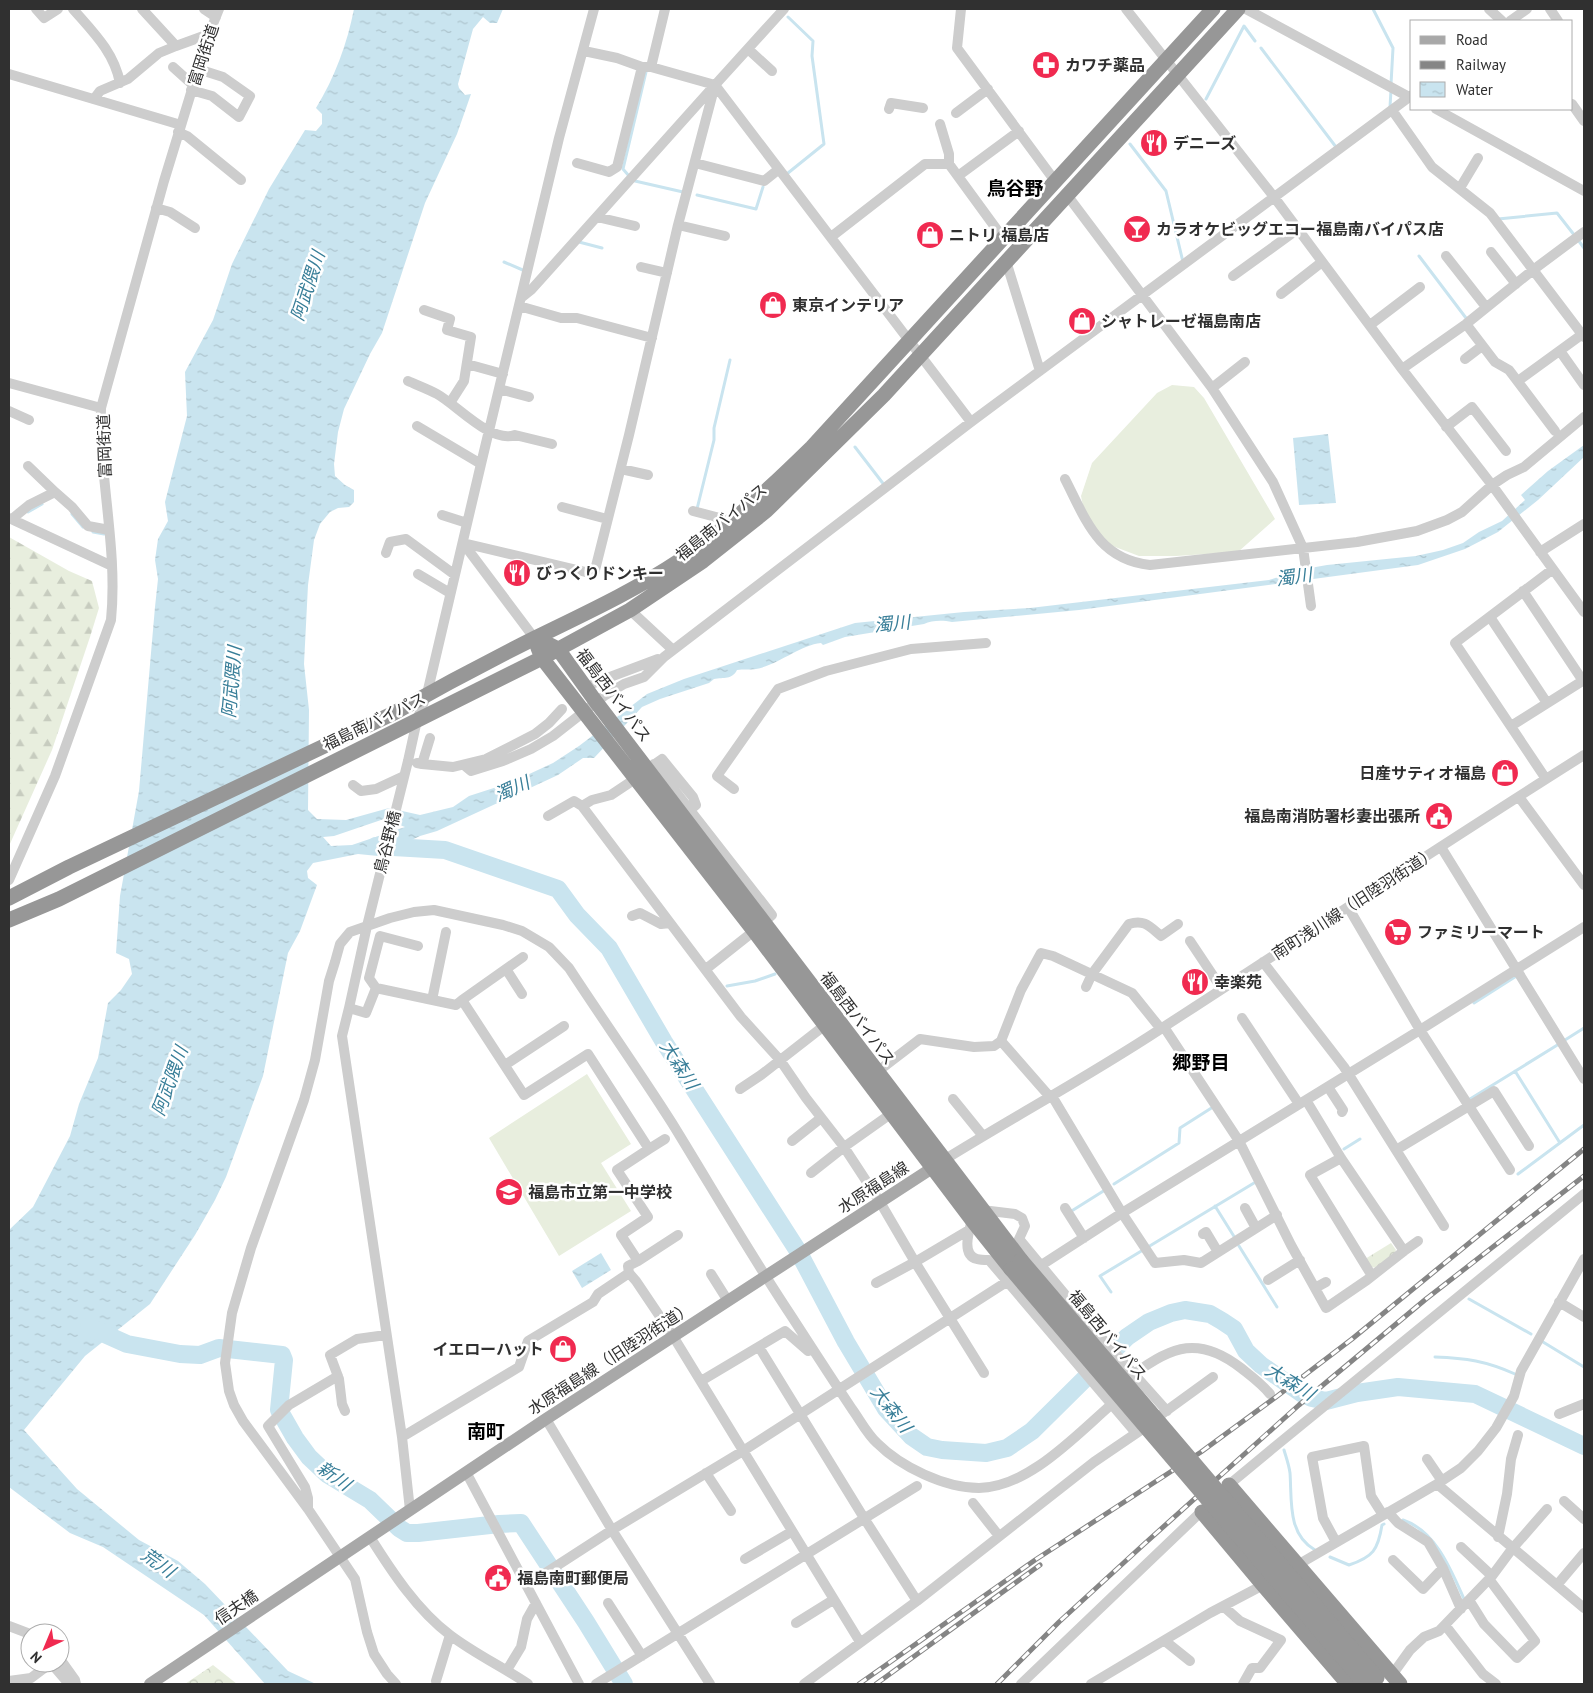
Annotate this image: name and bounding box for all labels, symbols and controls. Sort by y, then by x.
legend [1410,20,1573,110]
street label: 富岡街道 [184,21,222,89]
text: Road [1456,30,1488,49]
pharmacy icon: カワチ薬品 [1031,50,1061,80]
place label: カワチ薬品 [1065,55,1145,75]
text: Railway [1456,55,1506,74]
text: Water [1456,80,1493,99]
restaurant icon: デニーズ [1139,128,1169,158]
place label: デニーズ [1173,133,1236,153]
district label: 鳥谷野 [986,176,1044,200]
bar icon: カラオケビッグエコー福島南バイパス店 [1122,214,1152,244]
place label: カラオケビッグエコー福島南バイパス店 [1156,219,1444,239]
shop icon: ニトリ 福島店 [915,220,945,250]
place label: ニトリ 福島店 [949,225,1049,245]
water label: 阿武隈川 [285,246,330,324]
shop icon: 東京インテリア [758,290,788,320]
place label: 東京インテリア [792,295,904,315]
shop icon: シャトレーゼ福島南店 [1067,306,1097,336]
place label: シャトレーゼ福島南店 [1101,311,1261,331]
street label: 富岡街道 [93,414,115,478]
street label: 福島南バイパス [671,479,771,565]
restaurant icon: びっくりドンキー [502,558,532,588]
water label: 濁川 [1275,562,1315,590]
place label: びっくりドンキー [536,563,664,583]
water label: 濁川 [873,610,913,637]
water label: 阿武隈川 [217,643,246,719]
street label: 福島西バイパス [572,644,656,746]
street label: 福島南バイパス [319,688,429,754]
shop icon: 日産サティオ福島 [1490,758,1520,788]
place label: 日産サティオ福島 [1359,763,1486,783]
water label: 濁川 [491,770,535,806]
public building icon: 福島南消防署杉妻出張所 [1424,801,1454,831]
place label: 福島南消防署杉妻出張所 [1244,806,1420,826]
street label: 鳥谷野橋 [370,809,404,875]
street label: 南町浅川線（旧陸羽街道） [1268,842,1440,964]
supermarket icon: ファミリーマート [1383,917,1413,947]
place label: ファミリーマート [1417,922,1545,942]
street label: 福島西バイパス [816,967,900,1069]
restaurant icon: 幸楽苑 [1180,967,1210,997]
place label: 幸楽苑 [1214,972,1262,992]
water label: 大森川 [655,1036,705,1095]
water label: 阿武隈川 [146,1041,193,1119]
district label: 郷野目 [1172,1050,1230,1074]
street label: 水原福島線 [834,1157,912,1217]
school or university icon: 福島市立第一中学校 [494,1177,524,1207]
place label: 福島市立第一中学校 [528,1182,672,1202]
street label: 福島西バイパス [1064,1286,1152,1384]
street label: 水原福島線（旧陸羽街道） [524,1297,696,1419]
shop icon: イエローハット [548,1334,578,1364]
place label: イエローハット [432,1339,544,1359]
water label: 大森川 [1261,1358,1321,1406]
water label: 大森川 [866,1380,918,1439]
district label: 南町 [467,1419,505,1443]
water label: 新川 [313,1456,357,1496]
water label: 荒川 [137,1543,181,1583]
public building icon: 福島南町郵便局 [483,1563,513,1593]
place label: 福島南町郵便局 [517,1568,629,1588]
street label: 信夫橋 [211,1585,261,1629]
north arrow [20,1623,70,1673]
text: N [26,1648,46,1667]

